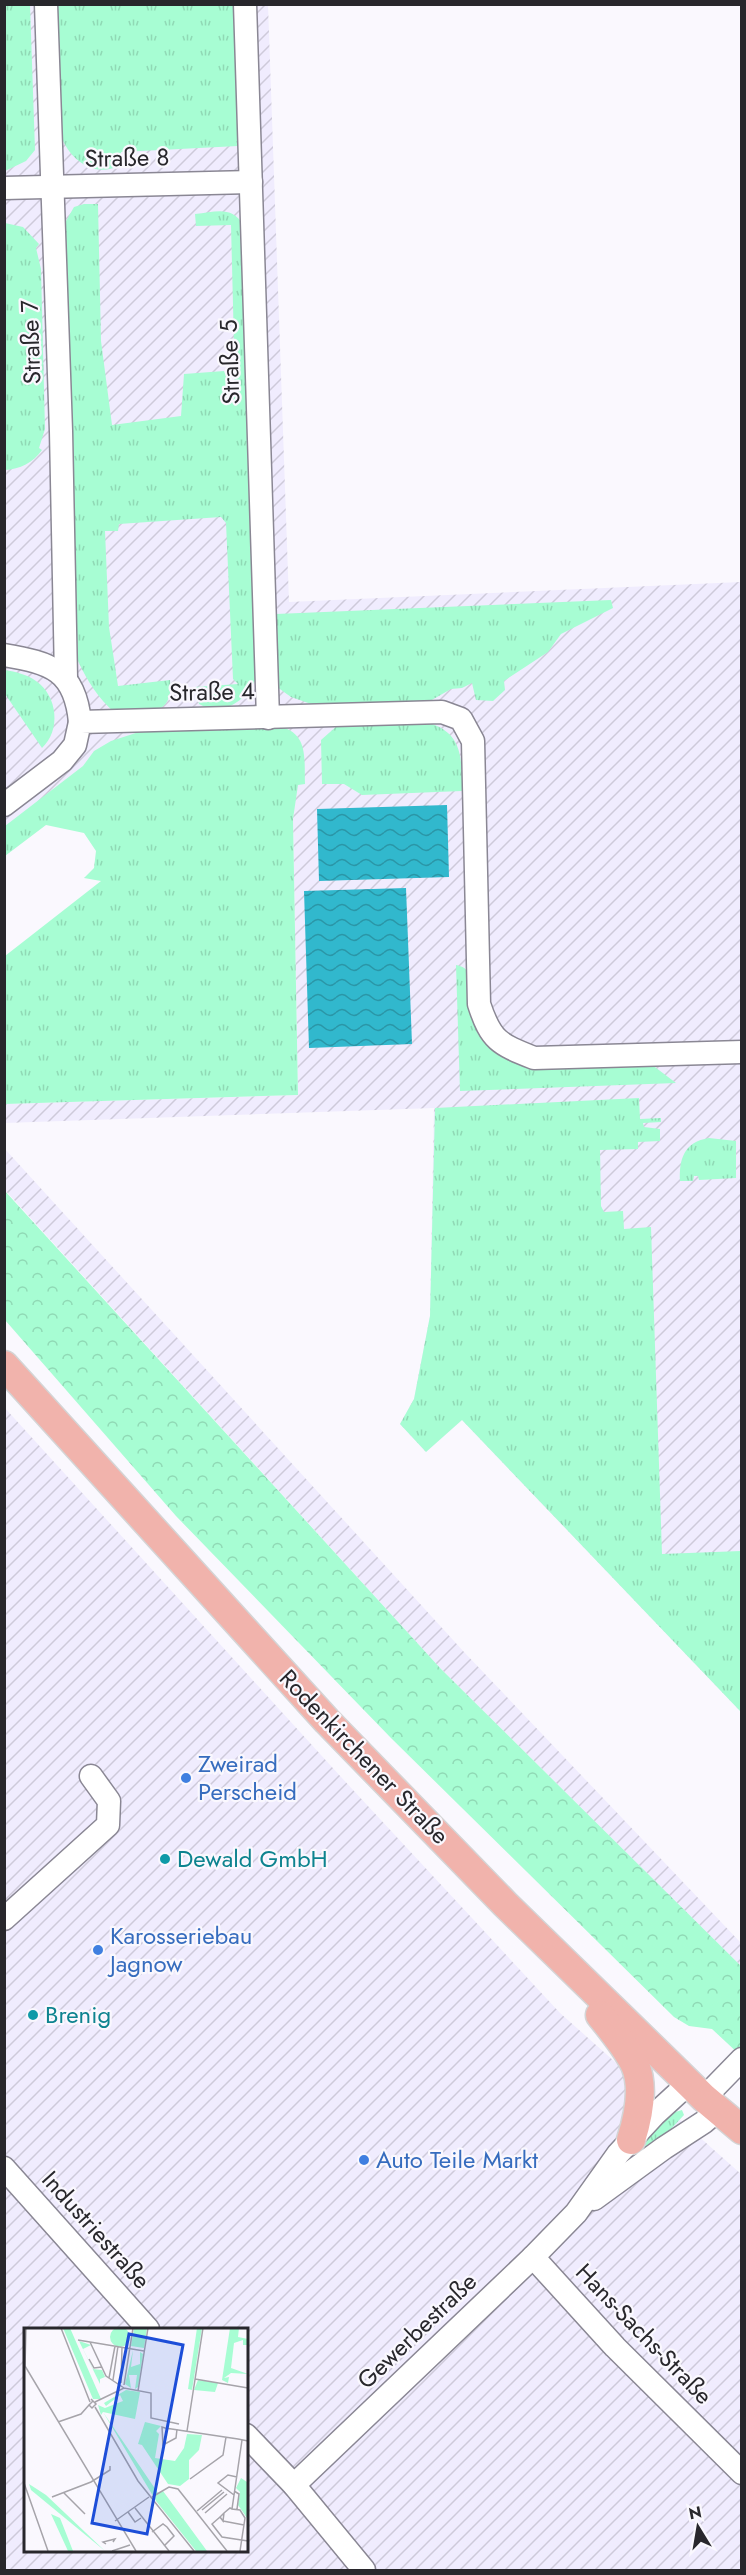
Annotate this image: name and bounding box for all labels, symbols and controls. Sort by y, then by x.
street label: Straße 8 [84,139,170,176]
street label: Straße 7 [12,299,49,385]
street label: Straße 5 [211,319,248,405]
street label: Straße 4 [169,673,255,710]
street label: Rodenkirchener Straße [271,1661,457,1852]
place label: Zweirad Perscheid [198,1746,297,1809]
marker: Zweirad Perscheid [179,1771,193,1785]
place label: Dewald GmbH [177,1841,328,1876]
marker: Dewald GmbH [158,1852,172,1866]
place label: Karosseriebau Jagnow [107,1918,252,1981]
marker: Karosseriebau Jagnow [91,1943,105,1957]
place label: Brenig [45,1997,111,2032]
marker: Brenig [26,2008,40,2022]
place label: Auto Teile Markt [376,2142,538,2177]
marker: Auto Teile Markt [357,2153,371,2167]
street label: Industriestraße [34,2163,159,2296]
street label: Hans-Sachs-Straße [568,2255,721,2412]
street label: Gewerbestraße [349,2264,484,2397]
inset map [24,2328,248,2551]
north arrow [668,2497,728,2557]
text: N [687,2500,704,2525]

